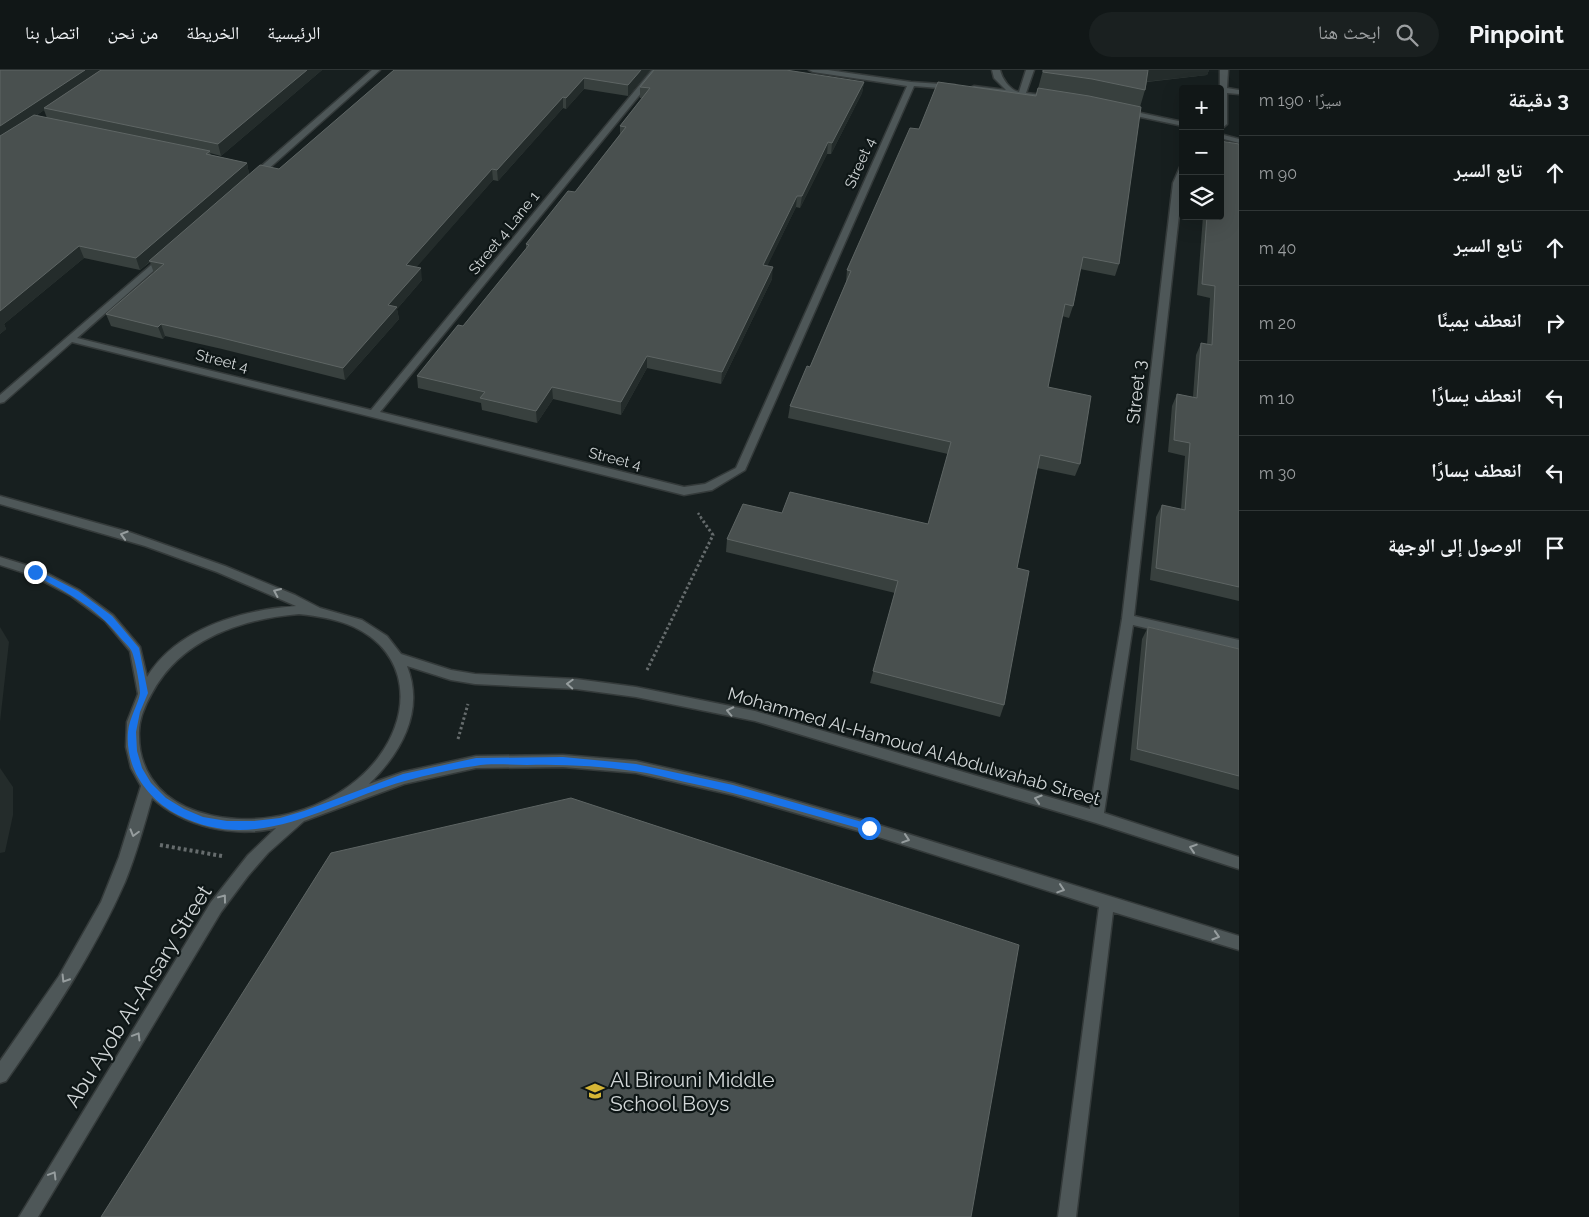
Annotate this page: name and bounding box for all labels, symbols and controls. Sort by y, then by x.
search box [1089,12,1439,57]
text: Pinpoint [1469,20,1564,49]
text: ابحث هنا [1318,21,1381,43]
icon: search [1393,21,1421,49]
text: اتصل بنا [25,22,79,43]
text: من نحن [107,22,158,43]
text: الخريطة [186,22,239,43]
text: الرئيسية [267,22,321,43]
map controls [1179,85,1224,220]
button: + [1179,85,1224,130]
text: 3 دقيقة [1508,87,1569,112]
text: سيرًا · 190 m [1259,91,1342,110]
button: − [1179,130,1224,175]
street label: Street 4 [841,135,879,191]
text: تابع السير [1454,159,1522,181]
icon: ahead [1541,159,1569,187]
text: 90 m [1259,164,1297,183]
button: layers [1179,175,1224,220]
street label: Street 4 Lane 1 [465,187,543,278]
text: تابع السير [1454,234,1522,256]
icon: ahead [1541,234,1569,262]
text: 40 m [1259,239,1296,258]
text: انعطف يمينًا [1437,309,1522,331]
icon: right [1541,309,1569,337]
text: 20 m [1259,314,1296,333]
street label: Street 4 [194,346,250,376]
street label: Street 3 [1122,359,1150,425]
text: انعطف يسارًا [1431,384,1522,406]
icon: left [1541,384,1569,412]
text: 10 m [1259,389,1294,408]
street label: Street 4 [587,444,643,474]
text: انعطف يسارًا [1431,459,1522,481]
icon: left [1541,459,1569,487]
text: 30 m [1259,464,1296,483]
one-way arrow [121,530,129,540]
text: الوصول إلى الوجهة [1388,534,1522,556]
icon: arrive [1541,534,1569,562]
route end [24,561,47,584]
one-way arrow [273,588,282,598]
one-way arrow [566,678,574,689]
street label: Mohammed Al-Hamoud Al Abdulwahab Street [725,683,1103,809]
one-way arrow [726,706,735,717]
one-way arrow [1034,795,1042,805]
route start [858,817,881,840]
one-way arrow [130,828,140,836]
one-way arrow [901,834,910,844]
one-way arrow [1189,844,1197,854]
street label: Abu Ayob Al-Ansary Street [59,880,217,1112]
one-way arrow [1056,883,1064,893]
one-way arrow [217,895,225,904]
one-way arrow [1212,930,1220,940]
one-way arrow [61,974,71,983]
one-way arrow [131,1032,141,1041]
place label: Al Birouni Middle School Boys [610,1067,775,1116]
school or university icon: Al Birouni Middle School Boys [584,1080,606,1102]
one-way arrow [47,1172,57,1181]

